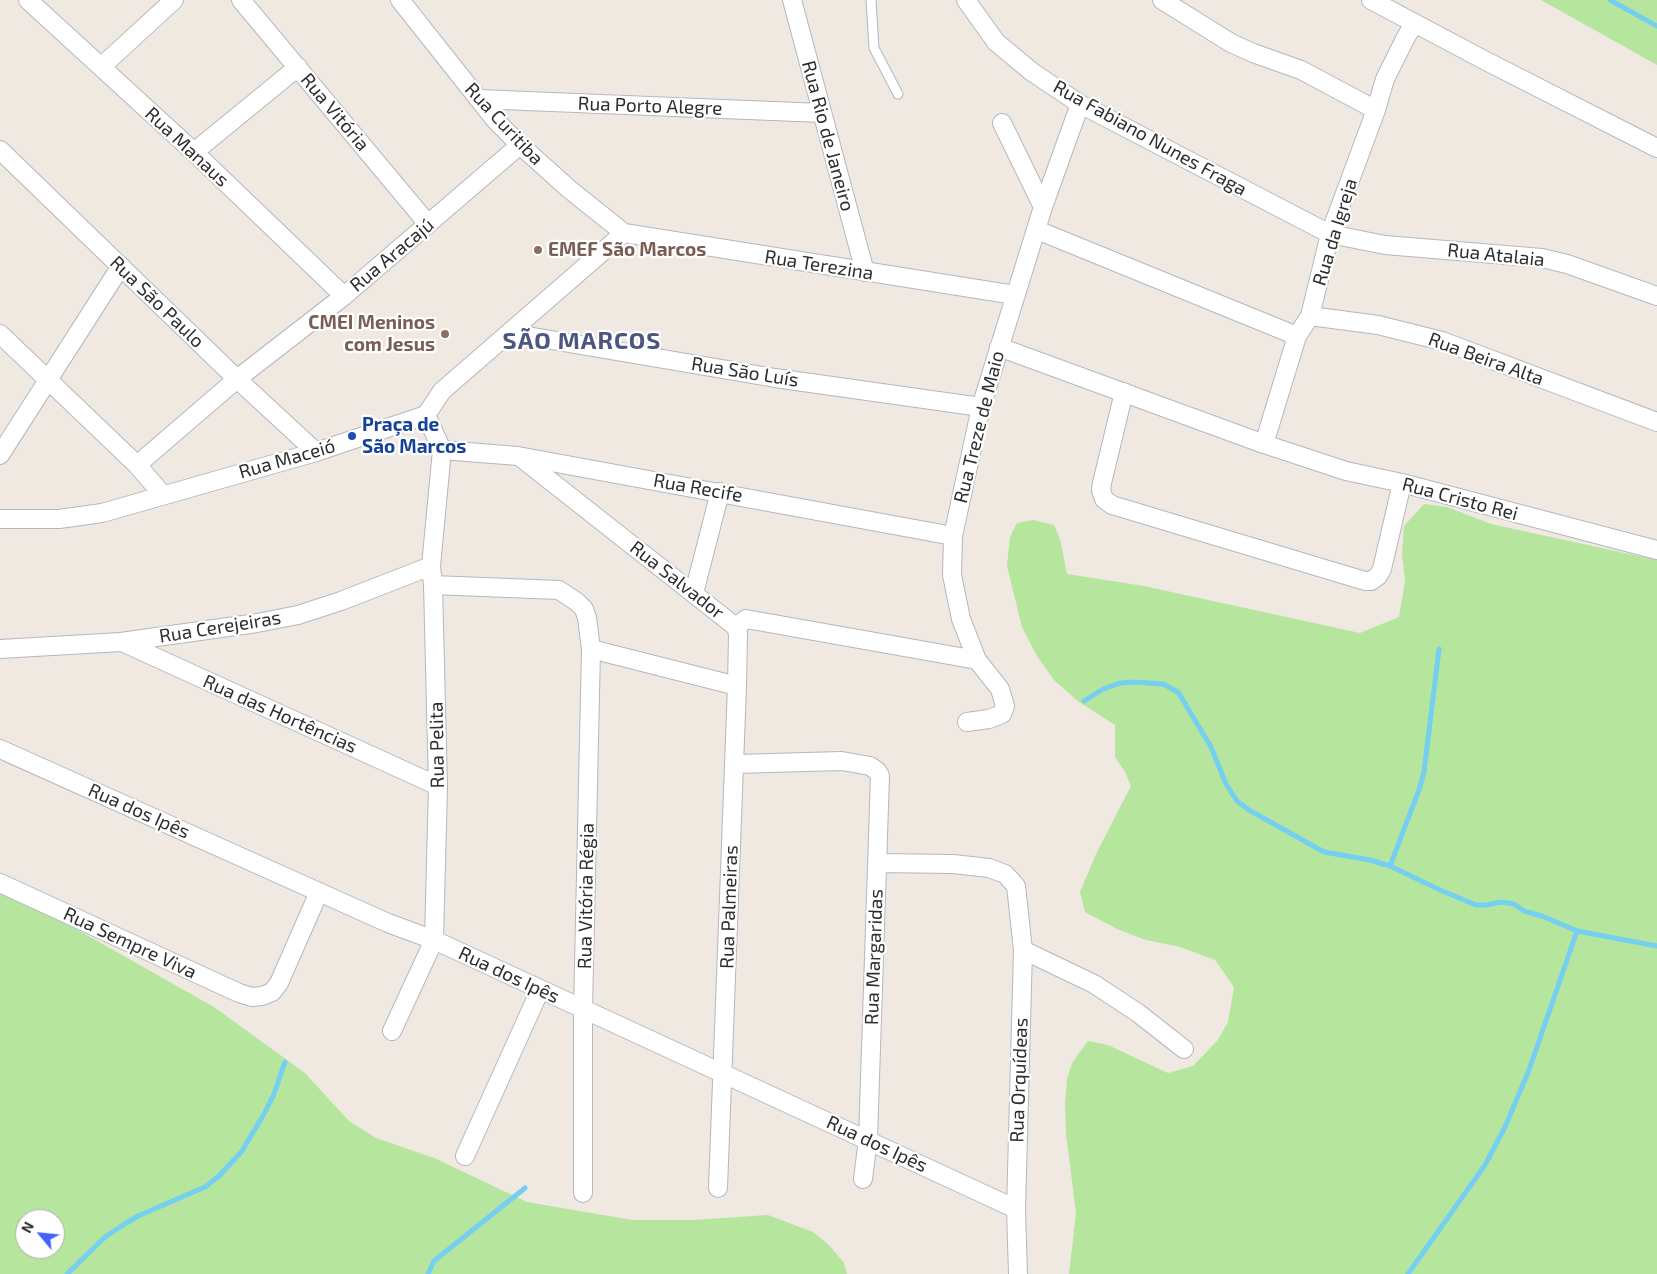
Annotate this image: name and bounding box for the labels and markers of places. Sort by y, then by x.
place label: EMEF São Marcos [548,239,706,261]
marker: EMEF São Marcos [532,244,544,256]
place label: CMEI Meninos com Jesus [308,312,435,356]
marker: CMEI Meninos com Jesus [439,328,451,340]
place label: Praça de São Marcos [362,414,466,458]
marker: Praça de São Marcos [346,430,358,442]

